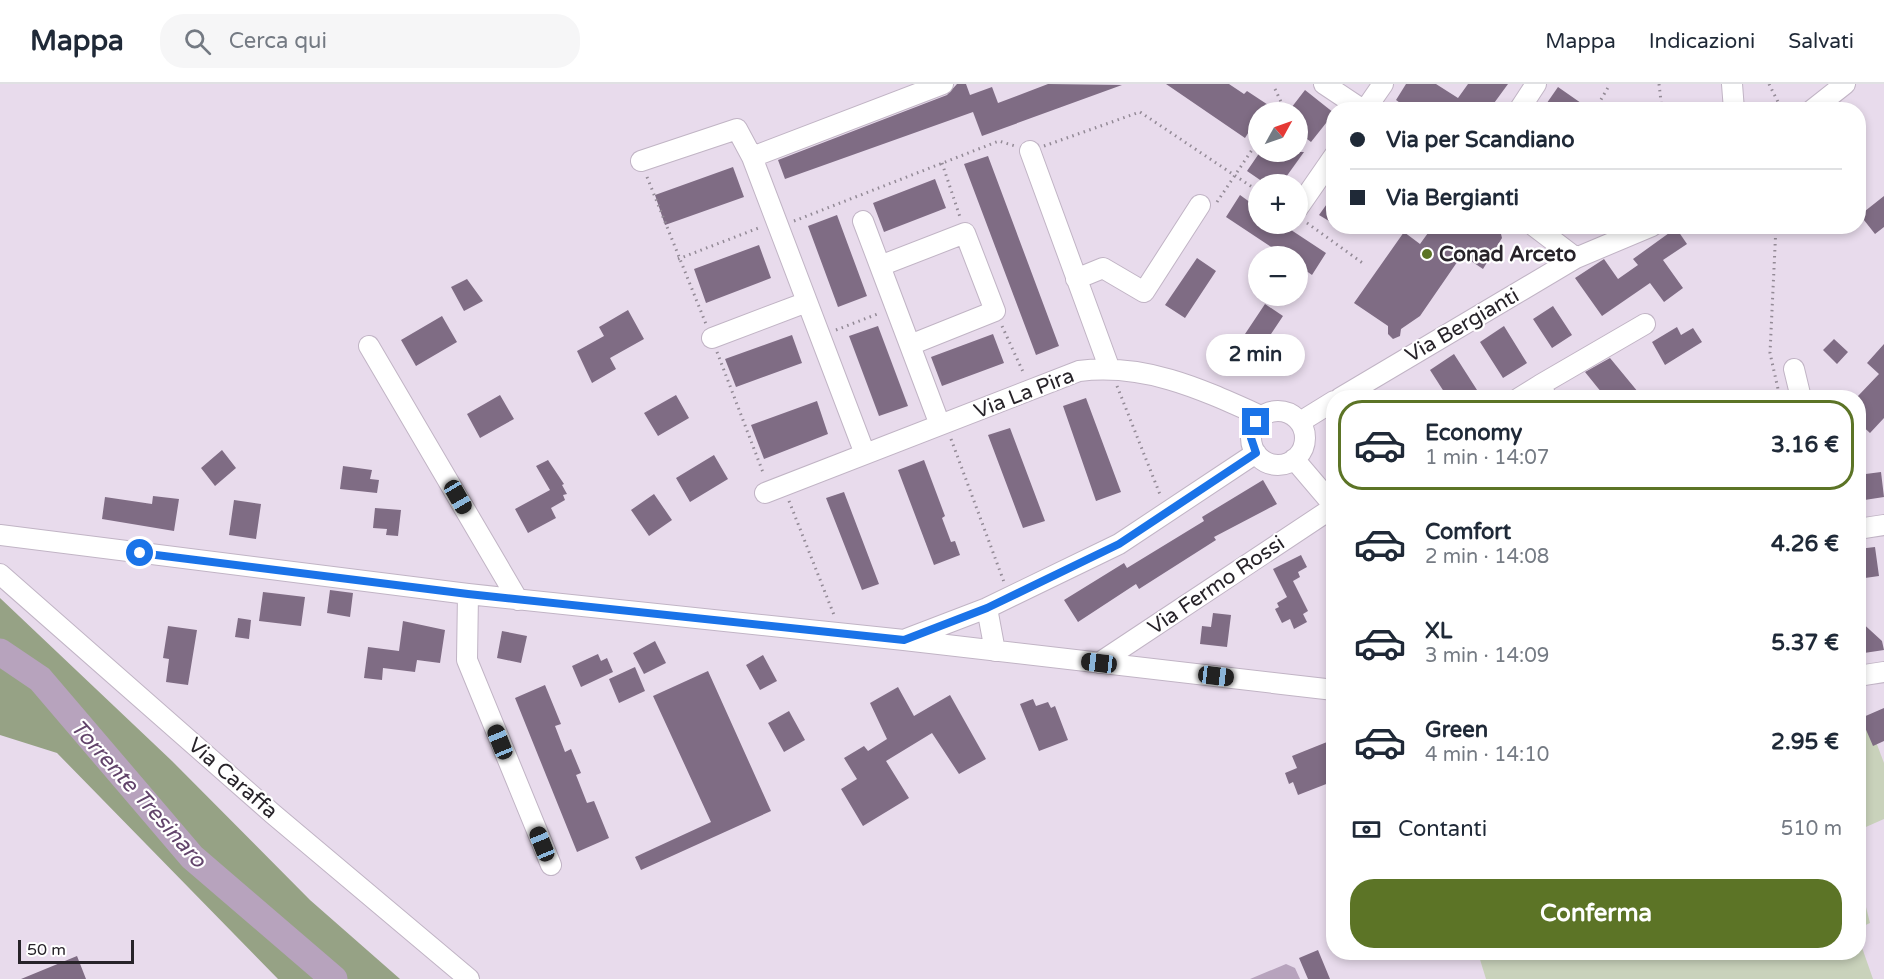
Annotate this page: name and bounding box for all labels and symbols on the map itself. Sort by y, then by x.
north arrow [1248,102,1308,162]
place label: Conad Arceto [1439,242,1576,267]
marker: Conad Arceto [1420,247,1434,261]
street label: Via Bergianti [1401,283,1523,368]
callout: 2 min [1206,335,1306,377]
street label: Via La Pira [971,363,1078,424]
route end [1242,408,1269,435]
car [441,477,475,517]
street label: Via Fermo Rossi [1143,531,1289,640]
route start [126,539,153,566]
car [1080,652,1118,674]
car [1197,665,1235,687]
water label: Torrente Tresinaro [65,714,213,874]
car [485,722,515,762]
street label: Via Caraffa [183,733,283,824]
car [527,824,557,864]
scale bar [18,937,134,964]

